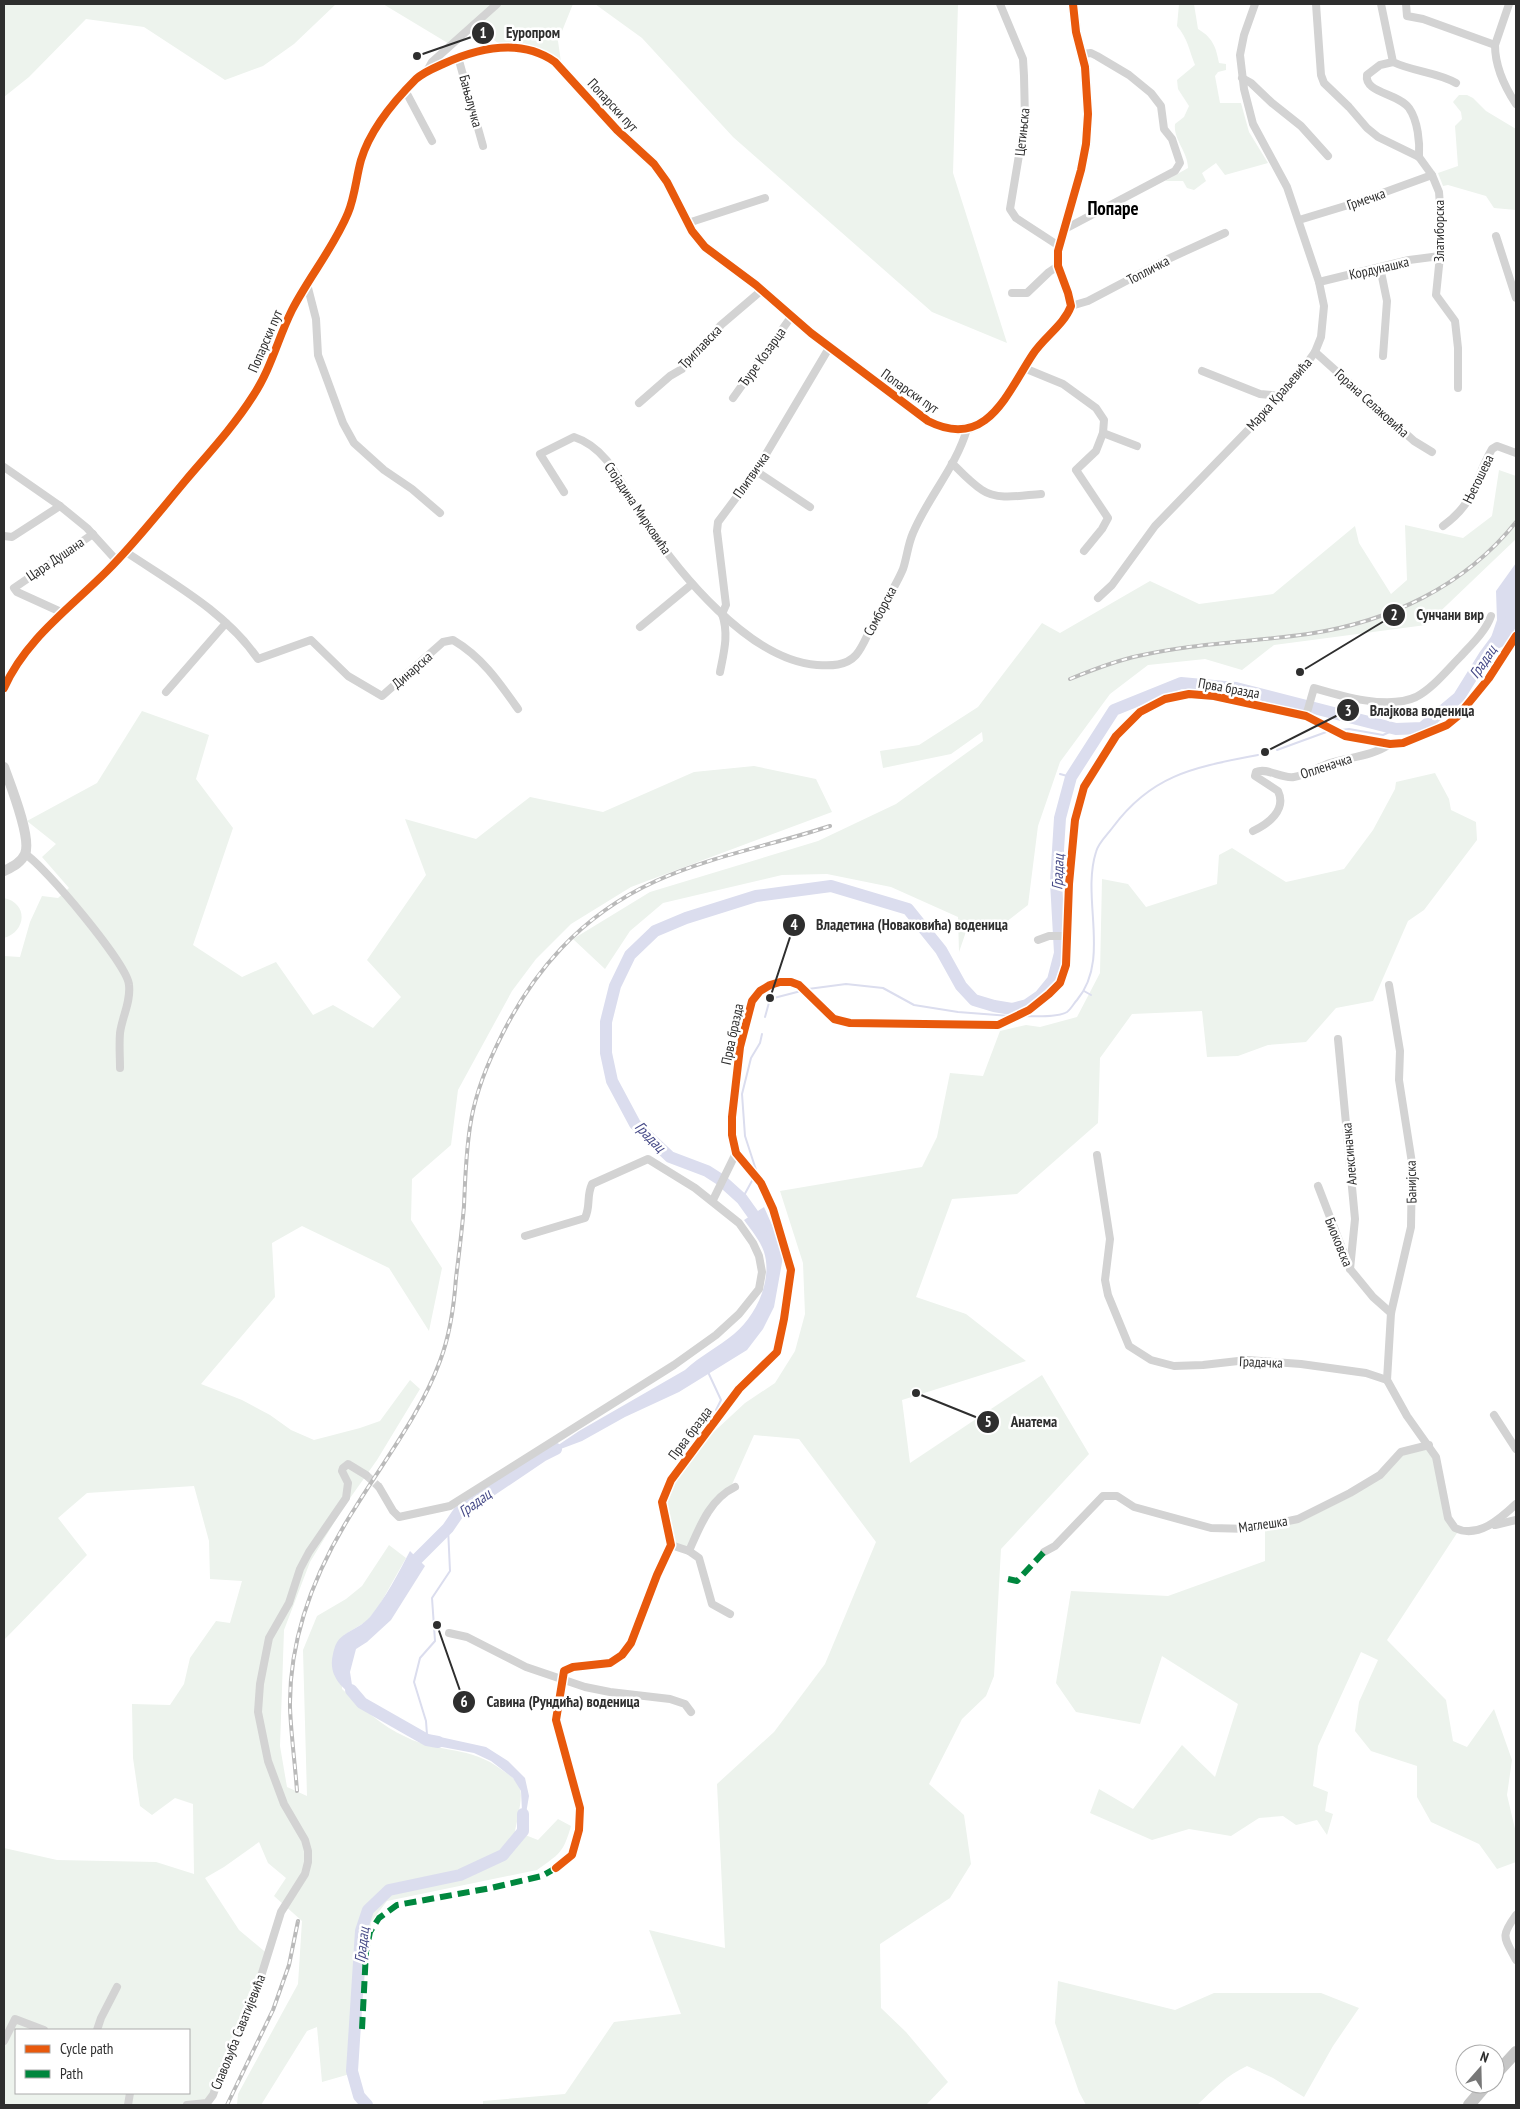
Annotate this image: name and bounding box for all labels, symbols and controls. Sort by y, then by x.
callout: Еуропром [471,18,570,48]
text: 1 [479,23,487,42]
text: Еуропром [506,23,560,42]
street label: Бањалучка [455,73,487,129]
street label: Попарски пут [584,75,643,136]
street label: Цетињска [1011,107,1033,157]
street label: Грмечка [1344,184,1388,214]
district label: Попаре [1087,196,1139,220]
street label: Златиборска [1430,200,1448,262]
street label: Топличка [1124,251,1172,289]
street label: Кордунашка [1347,252,1411,284]
street label: Попарски пут [244,306,286,375]
street label: Триглавска [675,321,725,373]
street label: Ђуре Козарца [734,324,790,390]
street label: Марка Краљевића [1242,354,1316,434]
street label: Попарски пут [878,365,943,418]
street label: Горана Селаковића [1331,365,1413,441]
street label: Плитвичка [729,449,773,501]
street label: Његошева [1458,452,1498,506]
street label: Стојадина Мирковића [600,458,676,558]
street label: Цара Душана [23,533,87,585]
street label: Сомборска [859,583,901,639]
callout: Сунчани вир [1381,600,1494,630]
text: 2 [1390,605,1398,624]
text: Сунчани вир [1416,605,1484,624]
water label: Градац [1465,640,1501,682]
street label: Динарска [388,648,436,692]
street label: Прва бразда [1197,674,1261,702]
callout: Влајкова воденица [1335,695,1485,725]
text: 3 [1344,701,1352,720]
text: Влајкова воденица [1370,701,1474,720]
street label: Опленачка [1298,749,1354,783]
water label: Градац [1047,852,1068,890]
callout: Владетина (Новаковића) воденица [781,910,1018,940]
text: 4 [790,915,798,934]
text: Владетина (Новаковића) воденица [816,915,1008,934]
street label: Прва бразда [717,1002,747,1066]
water label: Градац [631,1117,671,1157]
street label: Алексиначка [1337,1122,1361,1186]
street label: Банијска [1402,1160,1420,1204]
street label: Биоковска [1321,1215,1357,1269]
street label: Градачка [1239,1352,1283,1372]
street label: Прва бразда [664,1403,716,1463]
callout: Анатема [976,1407,1067,1437]
text: 5 [984,1412,992,1431]
text: Анатема [1010,1412,1057,1431]
water label: Градац [455,1484,496,1521]
street label: Маглешка [1237,1512,1289,1536]
callout: Савина (Рундића) воденица [451,1687,650,1717]
text: 6 [460,1692,468,1711]
text: Савина (Рундића) воденица [486,1692,640,1711]
water label: Градац [350,1925,373,1964]
street label: Славољуба Саватијевића [207,1972,269,2092]
legend [15,2029,190,2094]
text: Cycle path [60,2039,113,2058]
north arrow [1455,2044,1505,2094]
text: N [1478,2047,1491,2067]
text: Path [60,2064,83,2083]

